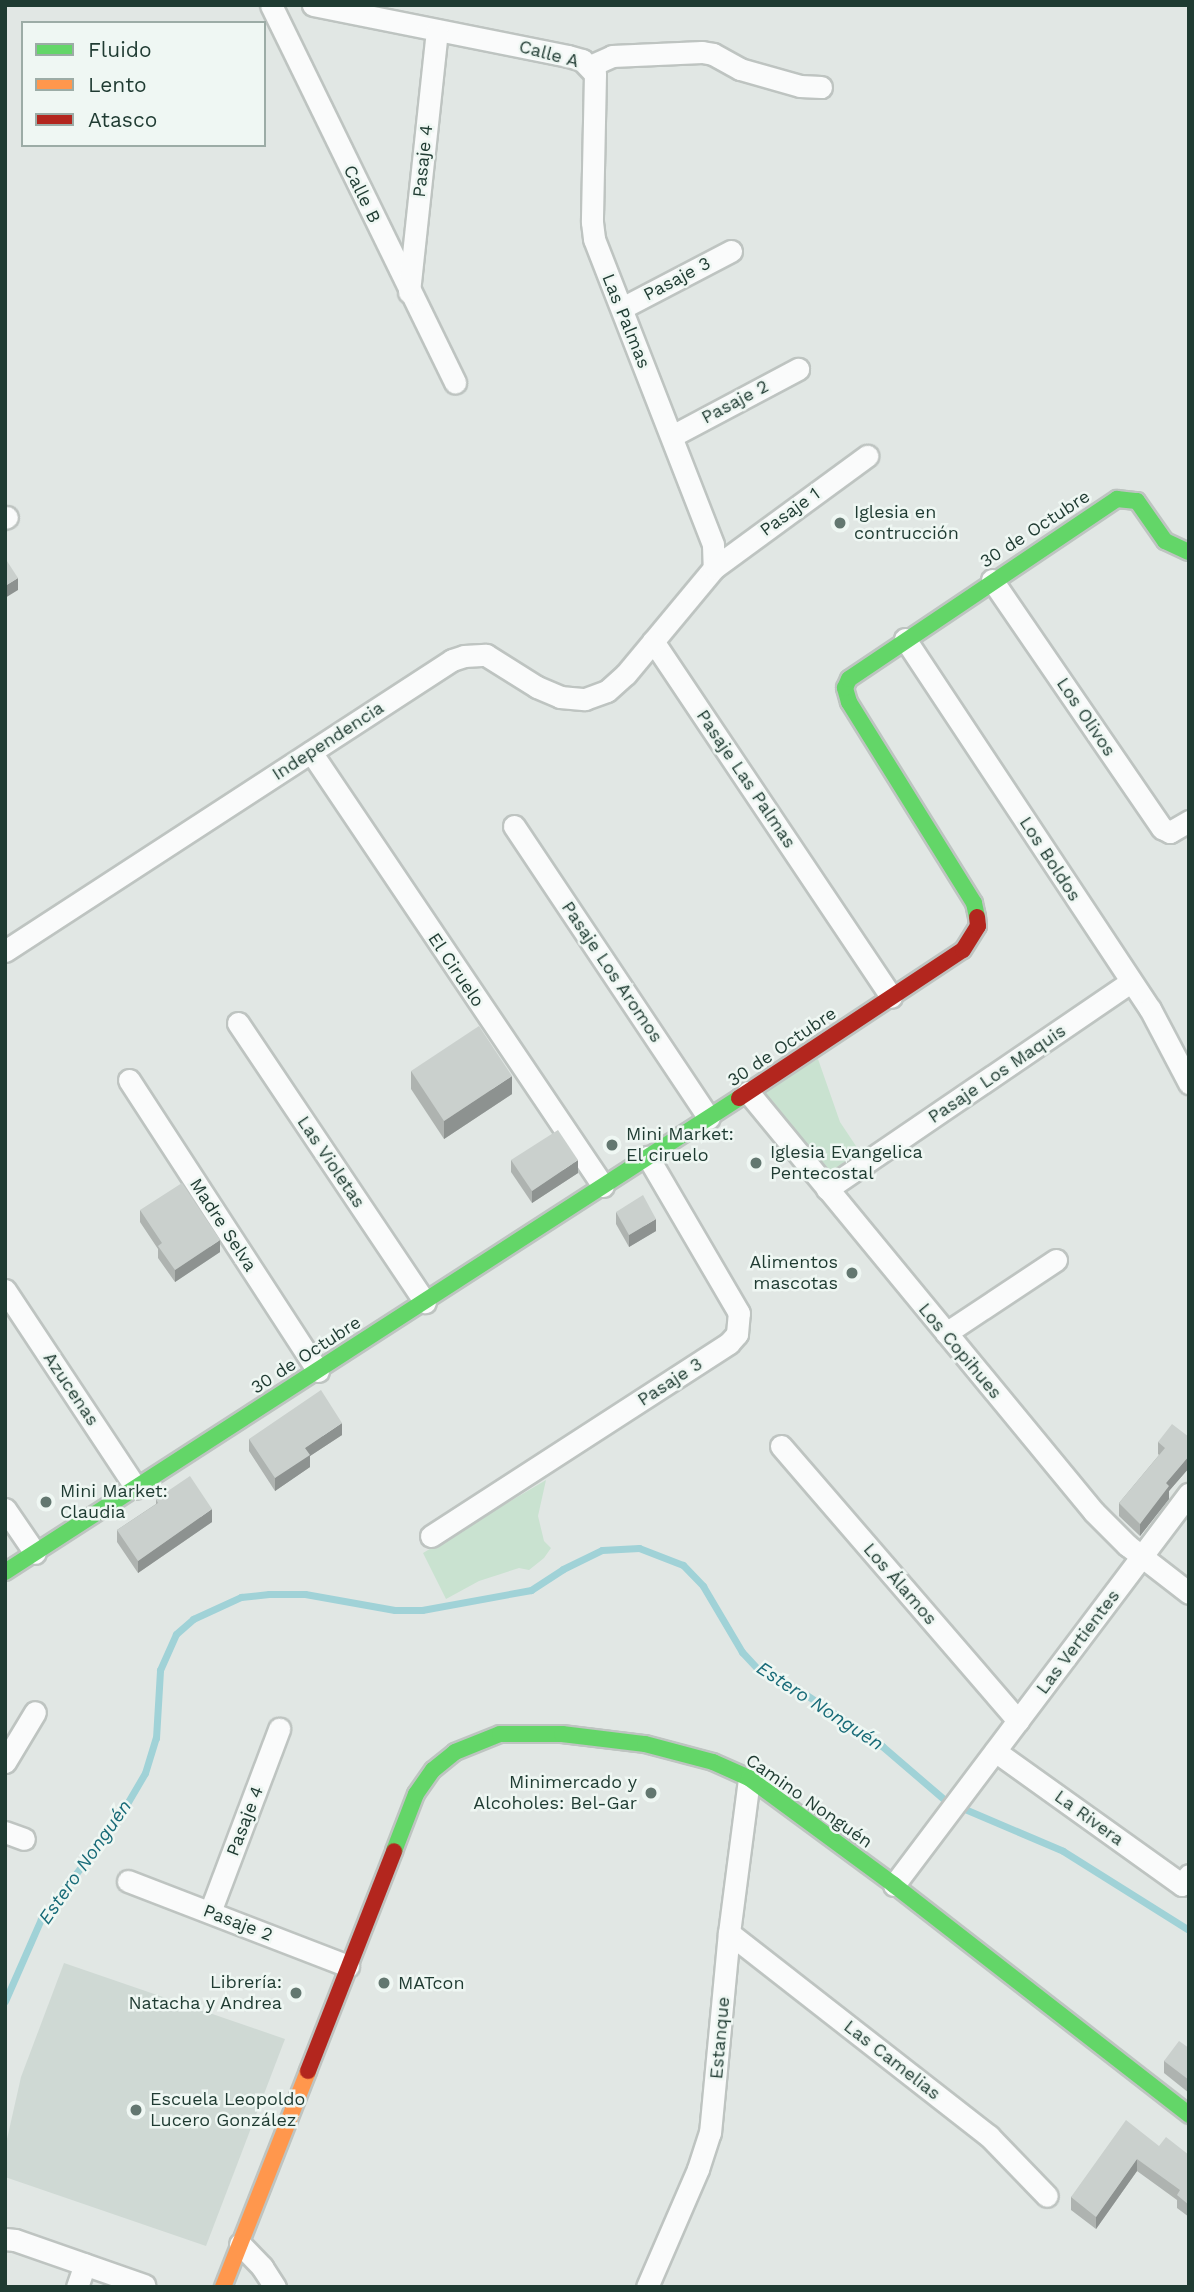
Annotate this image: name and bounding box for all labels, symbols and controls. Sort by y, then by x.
legend [21,21,266,147]
street label: Calle A [516,36,582,72]
text: Fluido [88,37,152,62]
text: Lento [88,72,147,97]
text: Atasco [88,107,157,132]
street label: Pasaje 4 [408,123,438,199]
street label: Calle B [339,161,385,227]
street label: Pasaje 3 [640,252,714,306]
street label: Las Palmas [597,271,655,371]
street label: Pasaje 2 [698,375,772,429]
street label: Pasaje 1 [756,483,824,541]
street label: 30 de Octubre [976,485,1094,573]
place label: Iglesia en contrucción [854,502,959,544]
marker: Iglesia en contrucción [832,515,848,531]
street label: Los Olivos [1052,674,1120,760]
street label: Independencia [268,697,388,785]
street label: Pasaje Las Palmas [692,706,800,852]
street label: Los Boldos [1015,813,1085,905]
street label: Pasaje Los Aromos [557,897,667,1047]
street label: El Ciruelo [423,929,489,1011]
street label: 30 de Octubre [724,1003,840,1091]
street label: Pasaje Los Maquis [924,1020,1070,1128]
street label: Las Violetas [292,1112,370,1212]
place label: Mini Market: El ciruelo [626,1124,734,1166]
marker: Mini Market: El ciruelo [604,1137,620,1153]
place label: Iglesia Evangelica Pentecostal [770,1142,923,1184]
marker: Iglesia Evangelica Pentecostal [748,1155,764,1171]
street label: Madre Selva [185,1174,261,1276]
place label: Alimentos mascotas [749,1252,838,1294]
marker: Alimentos mascotas [844,1265,860,1281]
street label: Los Copihues [914,1299,1006,1403]
street label: 30 de Octubre [247,1311,365,1399]
street label: Azucenas [39,1348,103,1430]
street label: Pasaje 3 [634,1353,706,1411]
place label: Mini Market: Claudia [60,1481,168,1524]
marker: Mini Market: Claudia [38,1494,54,1510]
street label: Los Álamos [858,1538,942,1630]
street label: Las Vertientes [1032,1585,1124,1699]
water label: Estero Nonguén [752,1657,888,1755]
street label: Camino Nonguén [741,1749,877,1853]
place label: Minimercado y Alcoholes: Bel-Gar [473,1772,637,1814]
street label: Pasaje 4 [222,1783,268,1859]
marker: Minimercado y Alcoholes: Bel-Gar [643,1785,659,1801]
street label: La Rivera [1050,1786,1128,1850]
water label: Estero Nonguén [34,1796,136,1928]
street label: Pasaje 2 [200,1900,276,1946]
place label: Librería: Natacha y Andrea [126,1972,282,2014]
place label: MATcon [398,1972,465,1994]
marker: MATcon [376,1975,392,1991]
marker: Librería: Natacha y Andrea [288,1985,304,2001]
street label: Estanque [706,1996,734,2080]
street label: Las Camelias [839,2016,945,2104]
place label: Escuela Leopoldo Lucero González [150,2089,306,2132]
marker: Escuela Leopoldo Lucero González [128,2102,144,2118]

